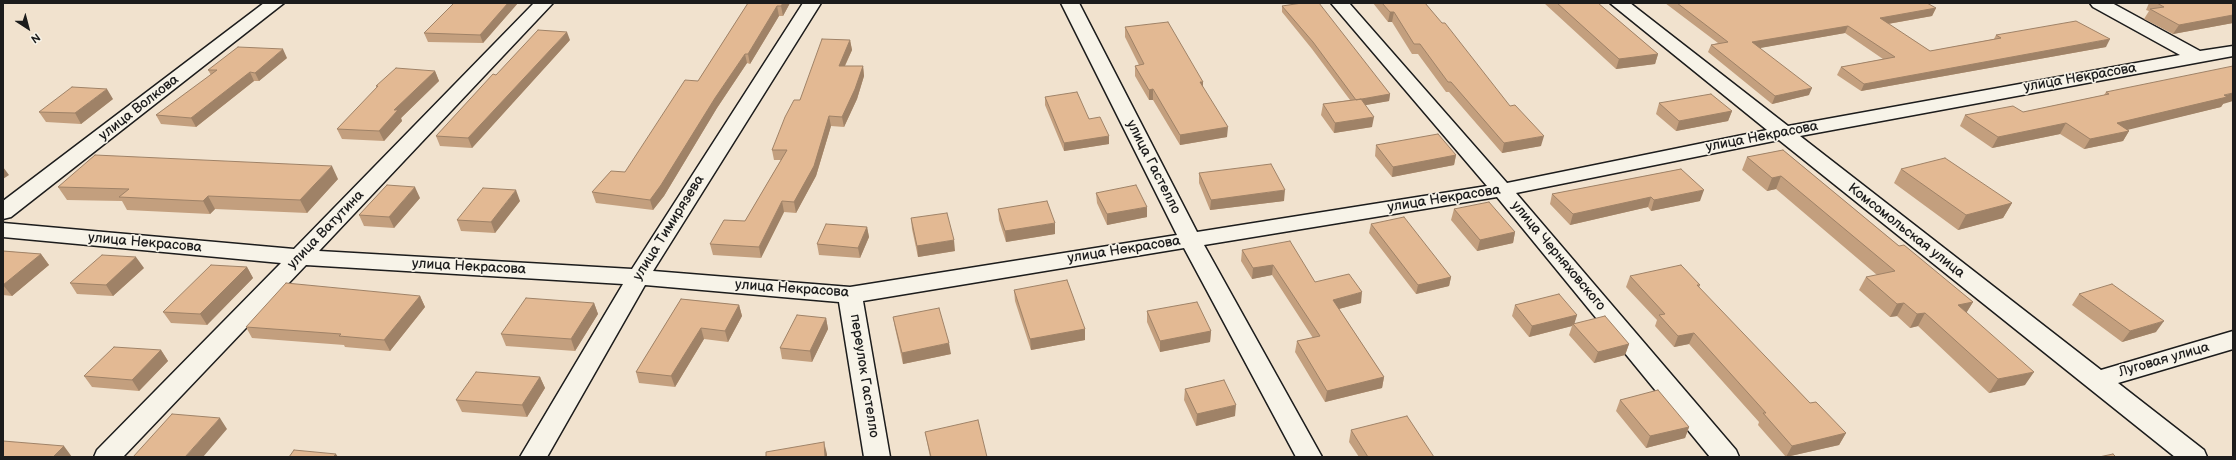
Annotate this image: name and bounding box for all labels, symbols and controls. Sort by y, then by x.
north arrow [8,8,48,48]
text: N [28,30,43,46]
street label: улица Некрасова [2022,60,2138,96]
street label: улица Волкова [96,72,182,144]
street label: улица Гастелло [1122,117,1184,217]
street label: улица Некрасова [1704,118,1820,156]
street label: улица Тимирязева [630,172,708,284]
street label: Комсомольская улица [1844,180,1968,282]
street label: улица Некрасова [1386,182,1502,216]
street label: улица Ватутина [284,187,368,273]
street label: улица Черняховского [1507,198,1609,314]
street label: улица Некрасова [87,230,203,256]
street label: улица Некрасова [1066,233,1182,267]
street label: улица Некрасова [412,256,526,278]
street label: улица Некрасова [735,277,849,301]
street label: переулок Гастелло [846,313,882,439]
street label: Луговая улица [2117,339,2211,381]

